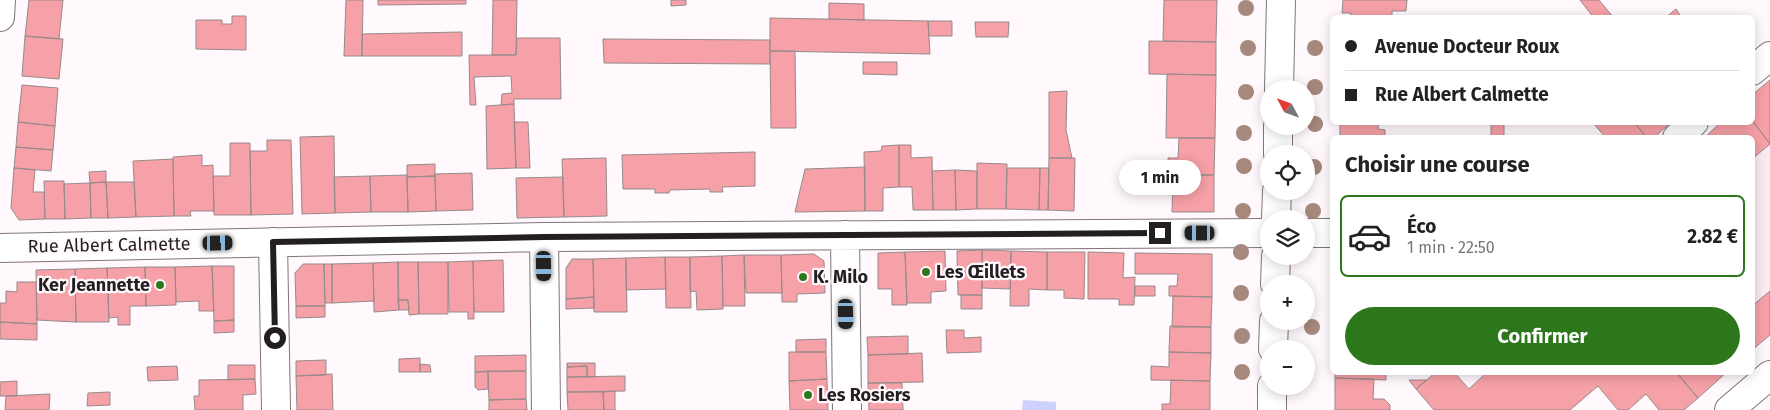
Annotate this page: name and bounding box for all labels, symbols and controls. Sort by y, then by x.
text: Avenue Docteur Roux [1375,35,1559,58]
north arrow [1260,80,1315,135]
map controls [1260,80,1315,395]
text: Rue Albert Calmette [1375,83,1549,106]
button: locate [1260,145,1315,200]
text: Choisir une course [1345,151,1530,178]
callout: 1 min [1119,160,1201,196]
text: 1 min [1141,168,1179,187]
button: layers [1260,210,1315,265]
icon: car [1347,214,1392,259]
text: Éco [1407,215,1436,238]
route end [1149,222,1171,244]
text: 2.82 € [1687,225,1738,248]
car [1185,226,1215,241]
street label: Rue Albert Calmette [27,233,191,257]
car [202,235,233,251]
text: 1 min · 22:50 [1407,238,1495,257]
car [536,251,551,281]
place label: Les Œillets [936,261,1026,283]
place label: K. Milo [813,266,868,288]
marker: Les Œillets [920,266,932,278]
marker: K. Milo [797,271,809,283]
place label: Ker Jeannette [38,274,150,296]
button: + [1260,275,1315,330]
marker: Ker Jeannette [154,279,166,291]
car [838,299,853,329]
button: Confirmer [1345,307,1740,365]
route start [264,327,286,349]
button: − [1260,340,1315,395]
place label: Les Rosiers [818,384,911,406]
marker: Les Rosiers [802,389,814,401]

